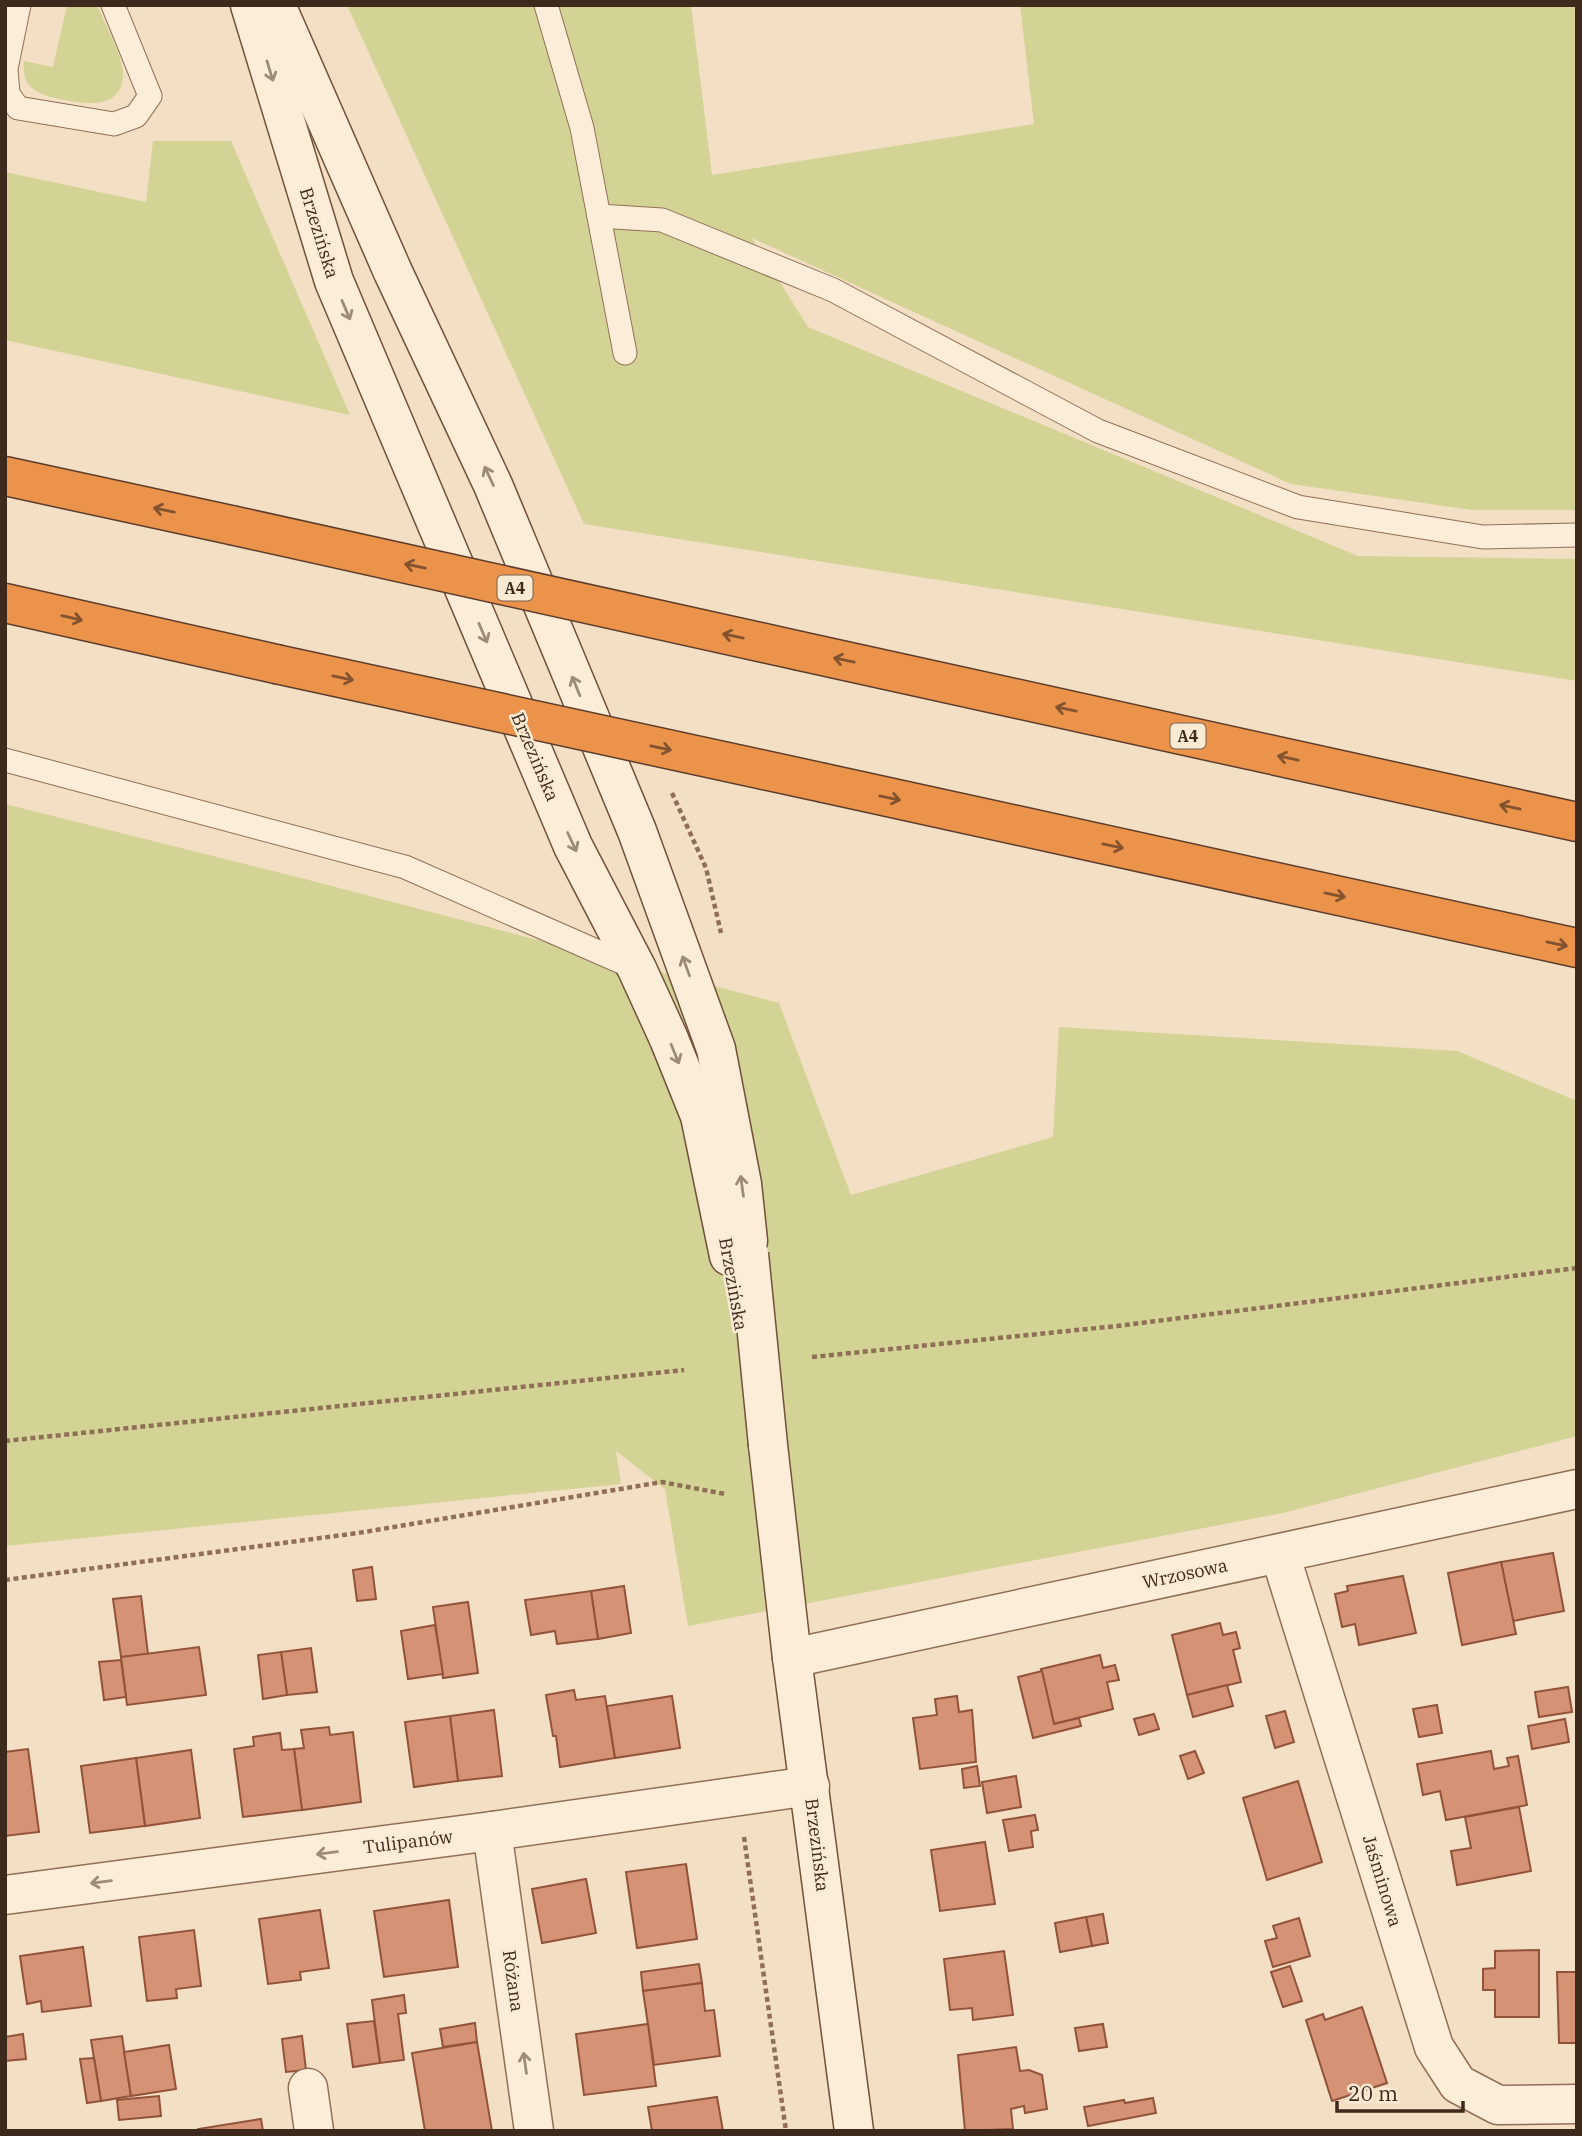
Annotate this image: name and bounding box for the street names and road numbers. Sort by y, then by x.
street label: Brzezińska [295,185,344,281]
road number: A4 [498,576,532,600]
street label: Brzezińska [507,709,564,805]
road number: A4 [1170,723,1206,748]
street label: Brzezińska [714,1236,753,1332]
street label: Wrzosowa [1140,1553,1230,1594]
street label: Brzezińska [800,1797,835,1893]
street label: Tulipanów [362,1825,454,1858]
street label: Jaśminowa [1358,1832,1407,1930]
street label: Różana [498,1949,529,2013]

